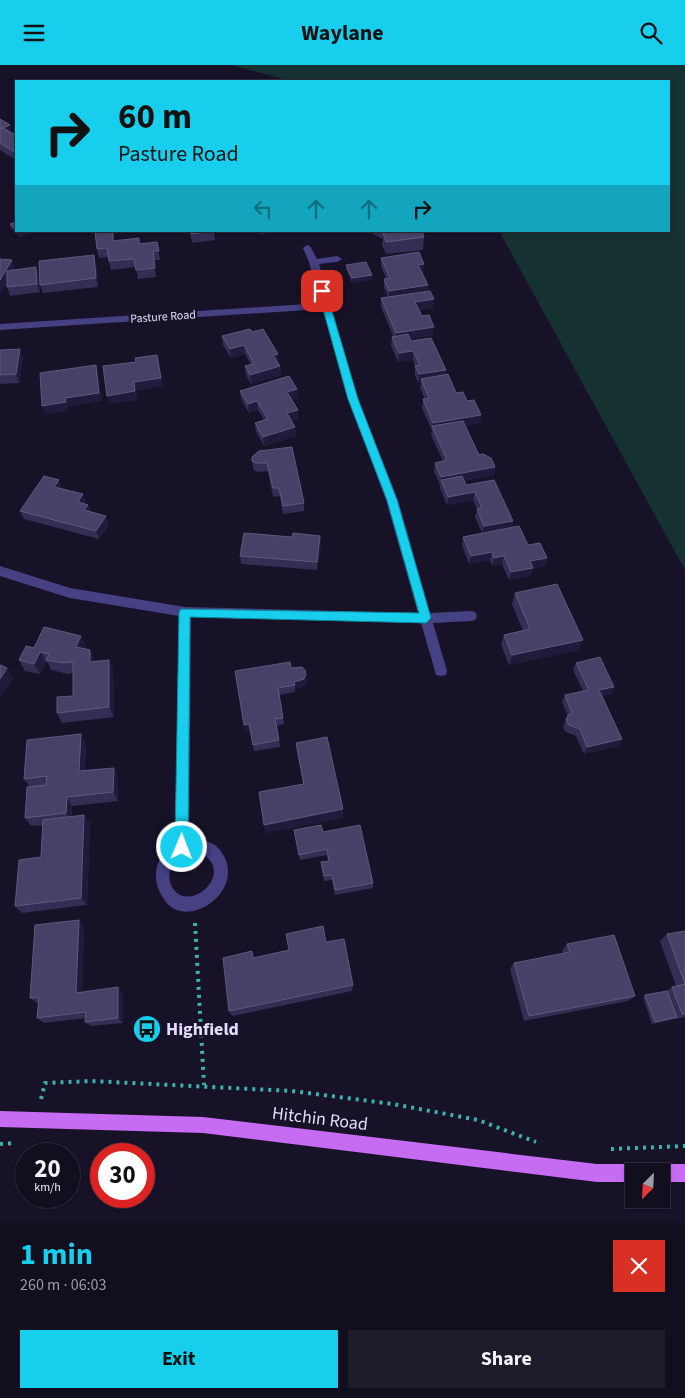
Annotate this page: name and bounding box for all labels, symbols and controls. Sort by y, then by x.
text: Waylane [301,17,384,49]
icon: menu [20,19,48,47]
icon: search [637,19,665,47]
text: 60 m [118,92,192,142]
icon: right [35,100,100,165]
text: Pasture Road [118,138,239,170]
icon: left [249,195,277,223]
icon: ahead [302,195,330,223]
icon: ahead [355,195,383,223]
icon: right [408,195,436,223]
pin [301,270,343,312]
icon: arrive [308,277,336,305]
street label: Pasture Road [130,306,196,328]
position arrow [155,820,207,872]
bus stop icon: Highfield [132,1014,162,1044]
place label: Highfield [166,1017,239,1042]
street label: Hitchin Road [271,1101,369,1137]
speed limit sign: 30 [90,1143,155,1208]
text: 20 [34,1151,61,1187]
north arrow [625,1163,670,1207]
map controls [625,1163,670,1208]
text: km/h [34,1179,61,1196]
text: 1 min [20,1233,93,1276]
button: close [613,1240,665,1292]
text: 260 m · 06:03 [20,1274,107,1296]
button: Exit [20,1330,338,1388]
button: Share [348,1330,665,1388]

